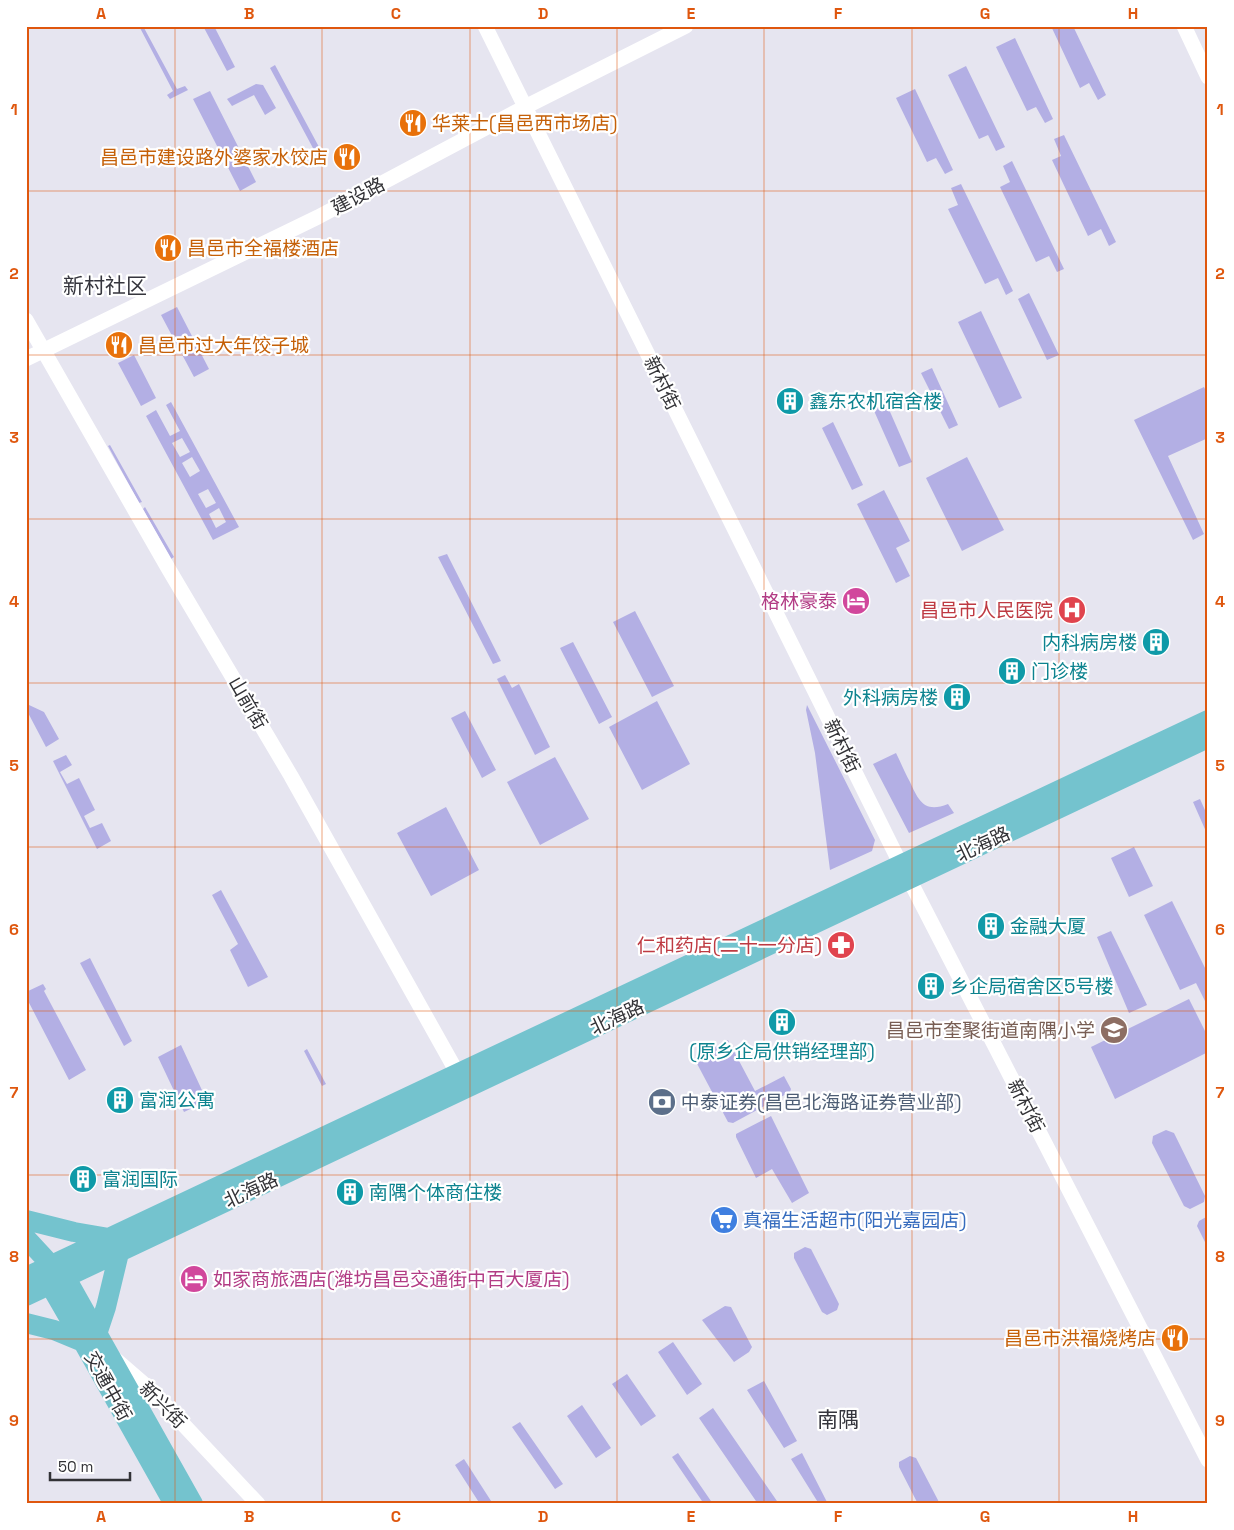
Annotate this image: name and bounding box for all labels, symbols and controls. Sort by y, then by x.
text: A [96,3,106,24]
text: B [244,3,254,24]
text: C [391,3,401,24]
text: D [538,3,548,24]
text: E [687,3,696,24]
text: F [834,3,843,24]
text: G [980,3,990,24]
text: H [1128,3,1138,24]
text: 1 [10,99,18,120]
text: 1 [1216,99,1224,120]
restaurant icon: 华莱士(昌邑西市场店) [398,108,428,138]
place label: 华莱士(昌邑西市场店) [432,111,617,136]
restaurant icon: 昌邑市建设路外婆家水饺店 [332,142,362,172]
place label: 昌邑市建设路外婆家水饺店 [100,145,328,170]
street label: 建设路 [327,172,389,220]
restaurant icon: 昌邑市全福楼酒店 [153,233,183,263]
place label: 昌邑市全福楼酒店 [187,236,339,261]
text: 2 [9,263,19,284]
text: 2 [1215,263,1225,284]
district label: 新村社区 [63,272,147,299]
restaurant icon: 昌邑市过大年饺子城 [104,330,134,360]
place label: 昌邑市过大年饺子城 [138,333,309,358]
street label: 新村街 [638,352,686,414]
building icon: 鑫东农机宿舍楼 [775,386,805,416]
place label: 鑫东农机宿舍楼 [809,389,942,414]
text: 3 [9,427,19,448]
text: 3 [1215,427,1225,448]
hotel icon: 格林豪泰 [841,586,871,616]
place label: 格林豪泰 [761,589,837,614]
text: 4 [9,591,19,612]
text: 4 [1215,591,1225,612]
hospital icon: 昌邑市人民医院 [1057,595,1087,625]
place label: 昌邑市人民医院 [920,598,1053,623]
building icon: 内科病房楼 [1141,627,1171,657]
place label: 内科病房楼 [1042,630,1137,655]
building icon: 门诊楼 [997,656,1027,686]
place label: 门诊楼 [1031,659,1088,684]
street label: 山前街 [223,672,273,734]
building icon: 外科病房楼 [942,682,972,712]
place label: 外科病房楼 [843,685,938,710]
street label: 新村街 [818,715,866,777]
text: 5 [9,755,19,776]
text: 5 [1215,755,1225,776]
street label: 北海路 [952,821,1014,867]
building icon: 金融大厦 [976,911,1006,941]
place label: 金融大厦 [1010,914,1086,939]
text: 6 [9,919,19,940]
text: 6 [1215,919,1225,940]
pharmacy icon: 仁和药店(二十一分店) [826,930,856,960]
place label: 仁和药店(二十一分店) [637,933,822,958]
building icon: 乡企局宿舍区5号楼 [916,971,946,1001]
place label: 乡企局宿舍区5号楼 [950,974,1113,999]
street label: 北海路 [586,994,648,1040]
building icon: (原乡企局供销经理部) [767,1007,797,1037]
school or university icon: 昌邑市奎聚街道南隅小学 [1099,1015,1129,1045]
place label: 昌邑市奎聚街道南隅小学 [886,1018,1095,1043]
place label: (原乡企局供销经理部) [689,1039,875,1064]
street label: 新村街 [1002,1075,1050,1137]
text: 7 [10,1082,19,1103]
text: 7 [1216,1082,1225,1103]
building icon: 富润公寓 [105,1085,135,1115]
bank icon: 中泰证券(昌邑北海路证券营业部) [647,1087,677,1117]
place label: 富润公寓 [139,1088,215,1113]
place label: 中泰证券(昌邑北海路证券营业部) [681,1090,961,1115]
building icon: 富润国际 [68,1164,98,1194]
place label: 富润国际 [102,1167,178,1192]
street label: 北海路 [220,1167,282,1213]
building icon: 南隅个体商住楼 [335,1177,365,1207]
place label: 南隅个体商住楼 [369,1180,502,1205]
supermarket icon: 真福生活超市(阳光嘉园店) [709,1205,739,1235]
place label: 真福生活超市(阳光嘉园店) [743,1208,966,1233]
text: 8 [9,1246,19,1267]
text: 8 [1215,1246,1225,1267]
hotel icon: 如家商旅酒店(潍坊昌邑交通街中百大厦店) [179,1264,209,1294]
place label: 如家商旅酒店(潍坊昌邑交通街中百大厦店) [213,1267,569,1292]
restaurant icon: 昌邑市洪福烧烤店 [1160,1323,1190,1353]
place label: 昌邑市洪福烧烤店 [1004,1326,1156,1351]
street label: 交通中街 [79,1347,137,1425]
street label: 新兴街 [134,1376,192,1434]
district label: 南隅 [817,1406,859,1433]
text: 9 [9,1410,19,1431]
text: 9 [1215,1410,1225,1431]
scale bar [50,1450,130,1482]
text: 50 m [58,1457,93,1476]
text: A [96,1506,106,1527]
text: B [244,1506,254,1527]
text: C [391,1506,401,1527]
text: D [538,1506,548,1527]
text: E [687,1506,696,1527]
text: F [834,1506,843,1527]
text: G [980,1506,990,1527]
text: H [1128,1506,1138,1527]

